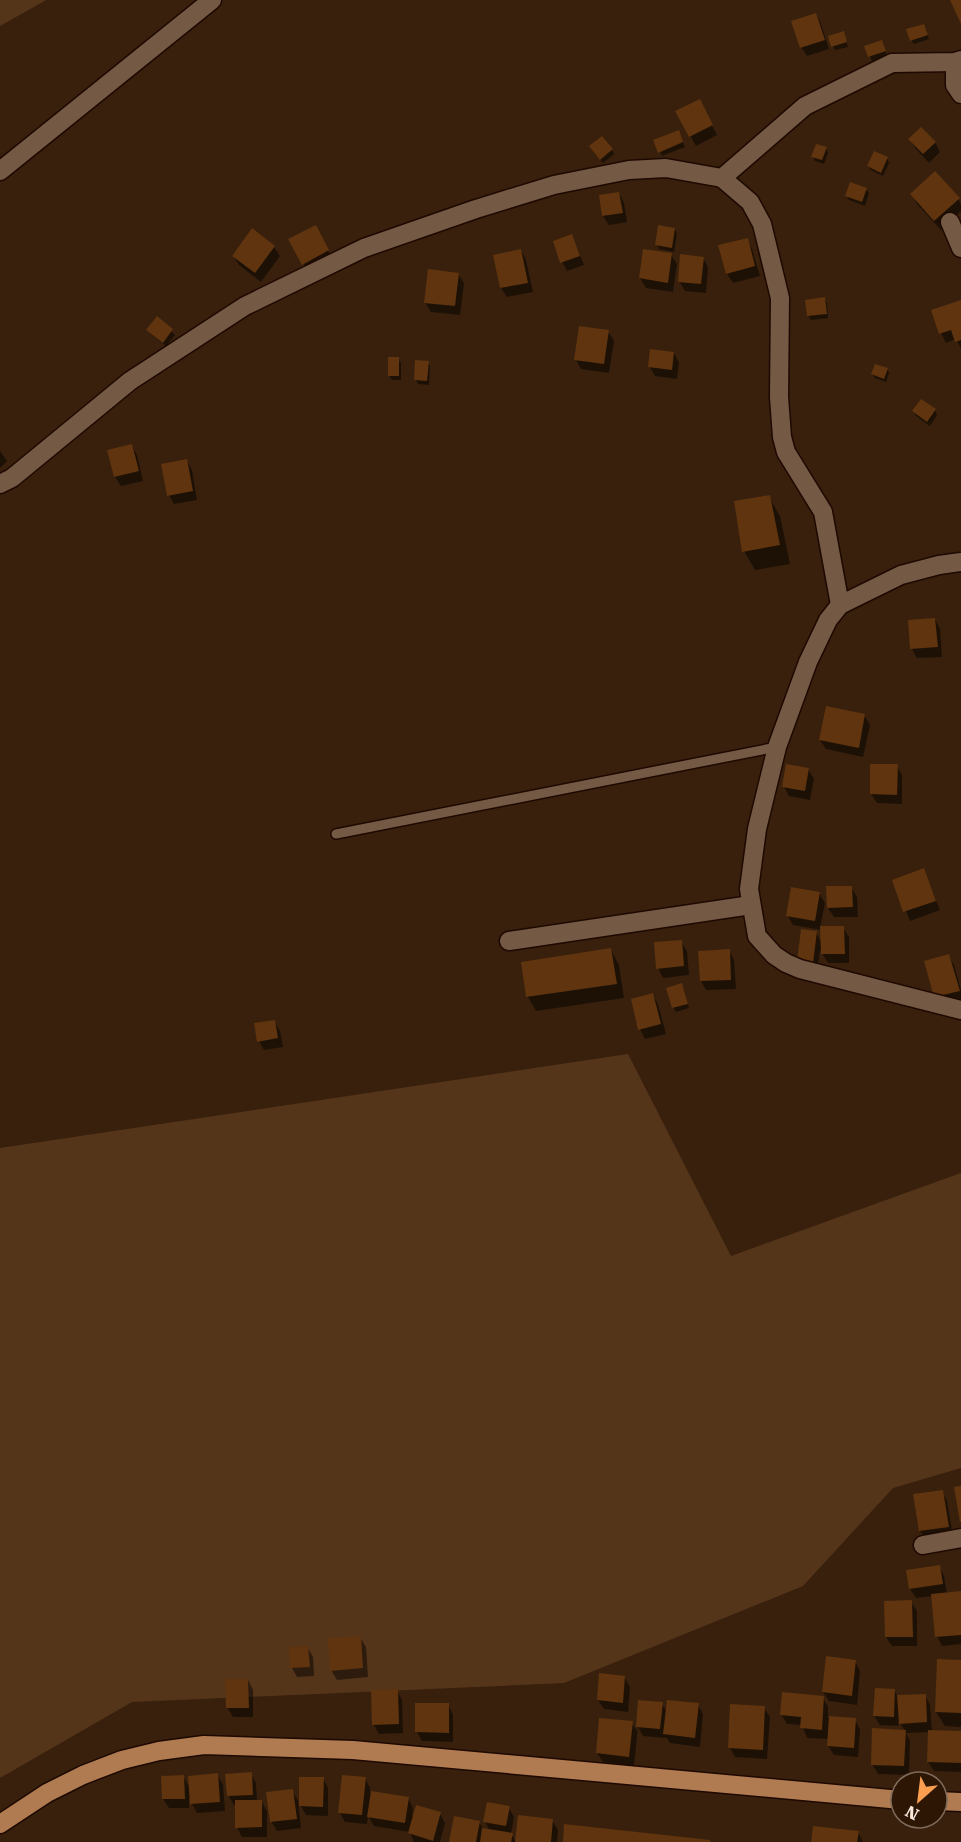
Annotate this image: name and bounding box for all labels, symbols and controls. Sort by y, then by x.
north arrow [889,1770,949,1830]
text: N [902,1802,922,1824]

